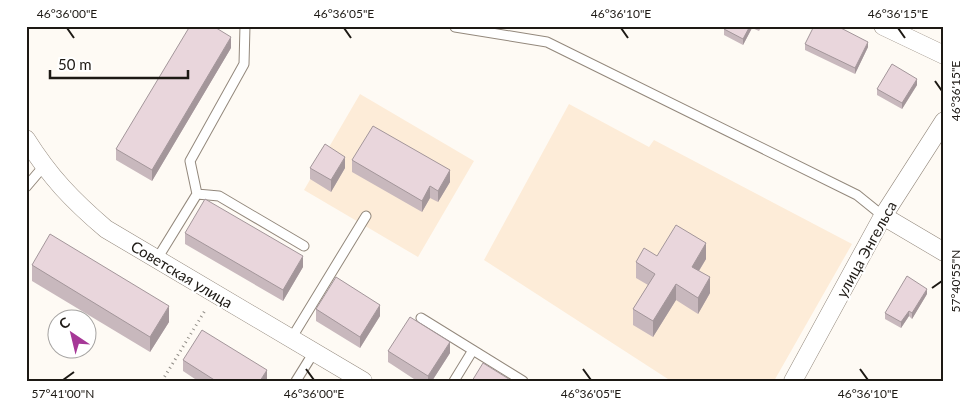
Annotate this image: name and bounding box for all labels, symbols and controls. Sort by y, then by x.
text: 46°36'00"E [37,6,97,21]
text: 46°36'05"E [314,6,374,21]
text: 46°36'10"E [591,6,651,21]
text: 46°36'15"E [868,6,928,21]
scale bar [50,48,188,80]
text: 50 m [58,55,92,73]
text: 46°36'15"E [948,61,963,121]
street label: улица Энгельса [832,198,900,300]
street label: Советская улица [128,237,236,311]
text: 57°40'55"N [948,250,963,312]
north arrow [48,310,98,360]
text: С [56,313,74,333]
text: 57°41'00"N [32,386,94,401]
text: 46°36'00"E [284,386,344,401]
text: 46°36'05"E [561,386,621,401]
text: 46°36'10"E [838,386,898,401]

